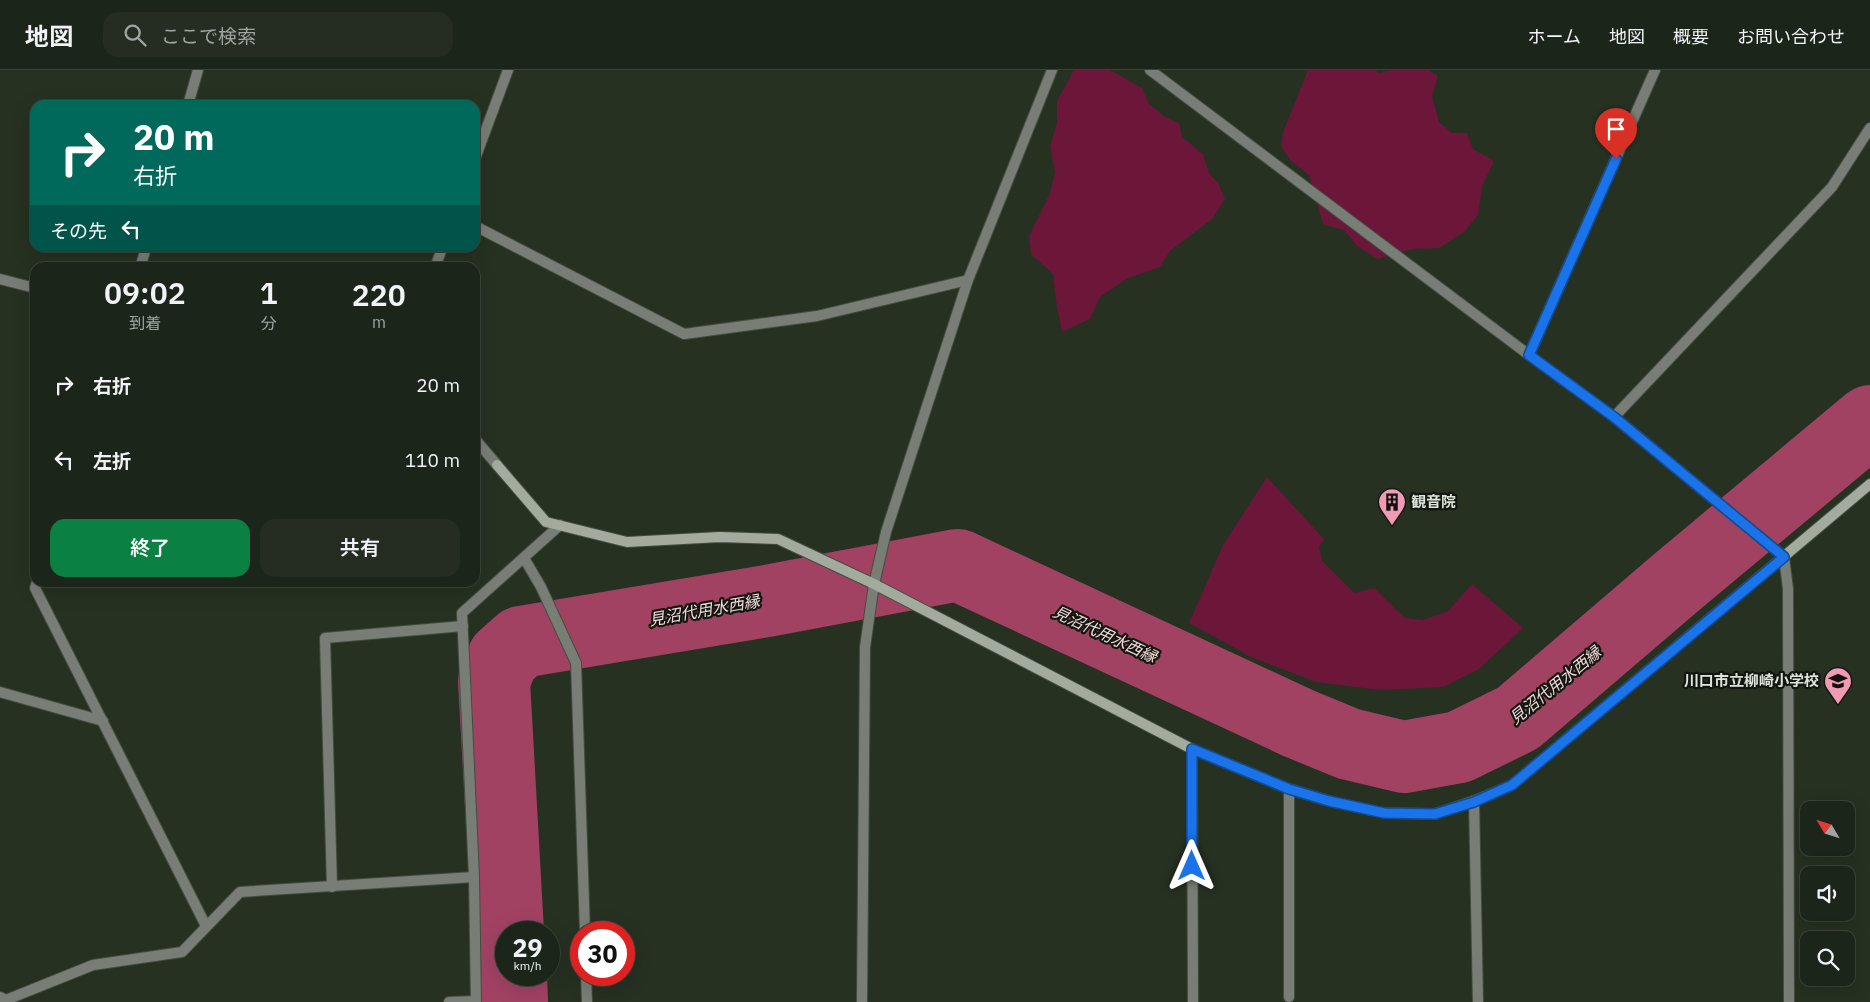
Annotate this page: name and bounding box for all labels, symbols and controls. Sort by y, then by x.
search box [103,12,453,57]
text: 地図 [25,20,73,52]
icon: search [121,21,149,49]
text: ここで検索 [161,24,256,48]
text: ホーム [1528,25,1581,48]
text: 地図 [1609,25,1645,48]
text: 概要 [1673,25,1709,48]
text: お問い合わせ [1737,25,1845,48]
pin [1595,108,1637,159]
text: 20 m [133,114,215,160]
icon: arrive [1602,115,1630,143]
icon: right [50,120,115,185]
text: 右折 [133,161,177,190]
icon: left [117,215,145,243]
text: その先 [50,219,107,243]
text: 09:02 [104,273,186,312]
text: 1 [260,273,278,312]
text: 220 [352,275,406,314]
text: m [372,312,386,332]
text: 到着 [129,313,161,333]
text: 分 [261,313,277,333]
icon: right [50,371,78,399]
text: 20 m [416,373,460,397]
text: 右折 [93,374,131,398]
icon: left [50,446,78,474]
text: 110 m [405,448,460,472]
text: 左折 [93,449,131,473]
building icon: 観音院 [1377,487,1407,526]
place label: 観音院 [1411,492,1456,511]
button: 終了 [50,519,250,577]
button: 共有 [260,519,460,577]
water label: 見沼代用水西縁 [647,590,763,630]
water label: 見沼代用水西縁 [1050,601,1162,668]
water label: 見沼代用水西縁 [1505,641,1606,728]
school or university icon: 川口市立柳崎小学校 [1823,666,1853,705]
place label: 川口市立柳崎小学校 [1684,671,1819,690]
north arrow [1800,801,1855,856]
map controls [1800,801,1855,986]
position arrow [1165,839,1217,891]
button: sound [1800,866,1855,921]
speed limit sign: 30 [570,921,635,986]
text: 29 [512,931,543,964]
button: search [1800,931,1855,986]
text: km/h [513,958,542,973]

